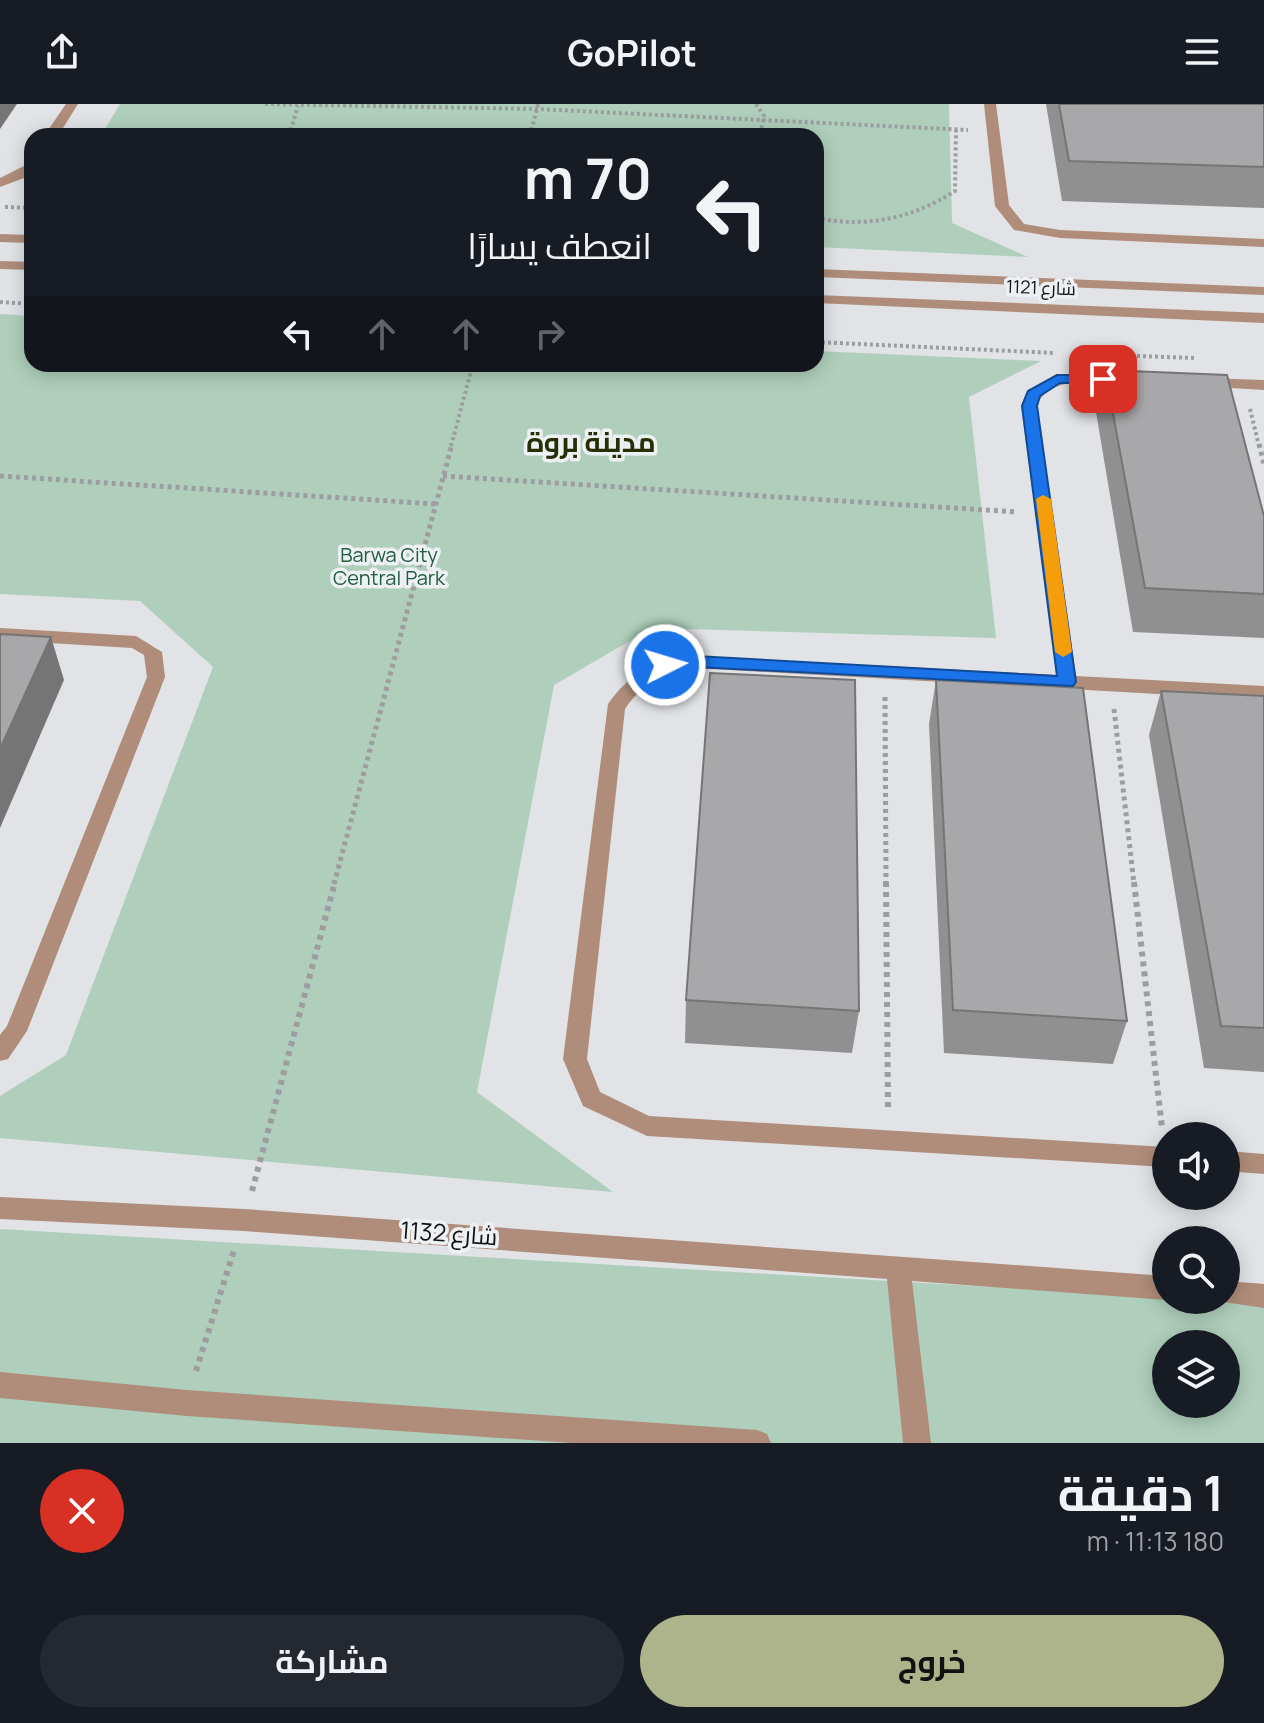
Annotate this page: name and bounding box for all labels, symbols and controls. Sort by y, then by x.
text: GoPilot [567,28,697,77]
icon: share [40,30,84,74]
icon: menu [1180,30,1224,74]
text: 70 m [524,139,652,216]
icon: left [680,160,784,264]
text: انعطف يسارًا [467,221,652,270]
street label: شارع 1121 [1006,274,1076,301]
icon: left [276,312,320,356]
icon: ahead [360,312,404,356]
icon: ahead [444,312,488,356]
icon: right [528,312,572,356]
pin [1069,345,1137,413]
icon: arrive [1081,357,1125,401]
district label: مدينة بروة [526,422,656,460]
park label: Barwa City Central Park [333,541,446,591]
position arrow [623,623,707,707]
map controls [1152,1122,1240,1418]
button: sound [1152,1122,1240,1210]
street label: شارع 1132 [400,1213,499,1253]
button: search [1152,1226,1240,1314]
button: layers [1152,1330,1240,1418]
text: 1 دقيقة [1058,1460,1224,1525]
button: close [40,1469,124,1553]
text: 180 m · 11:13 [1087,1523,1224,1559]
button: مشاركة [40,1615,624,1707]
button: خروج [640,1615,1224,1707]

